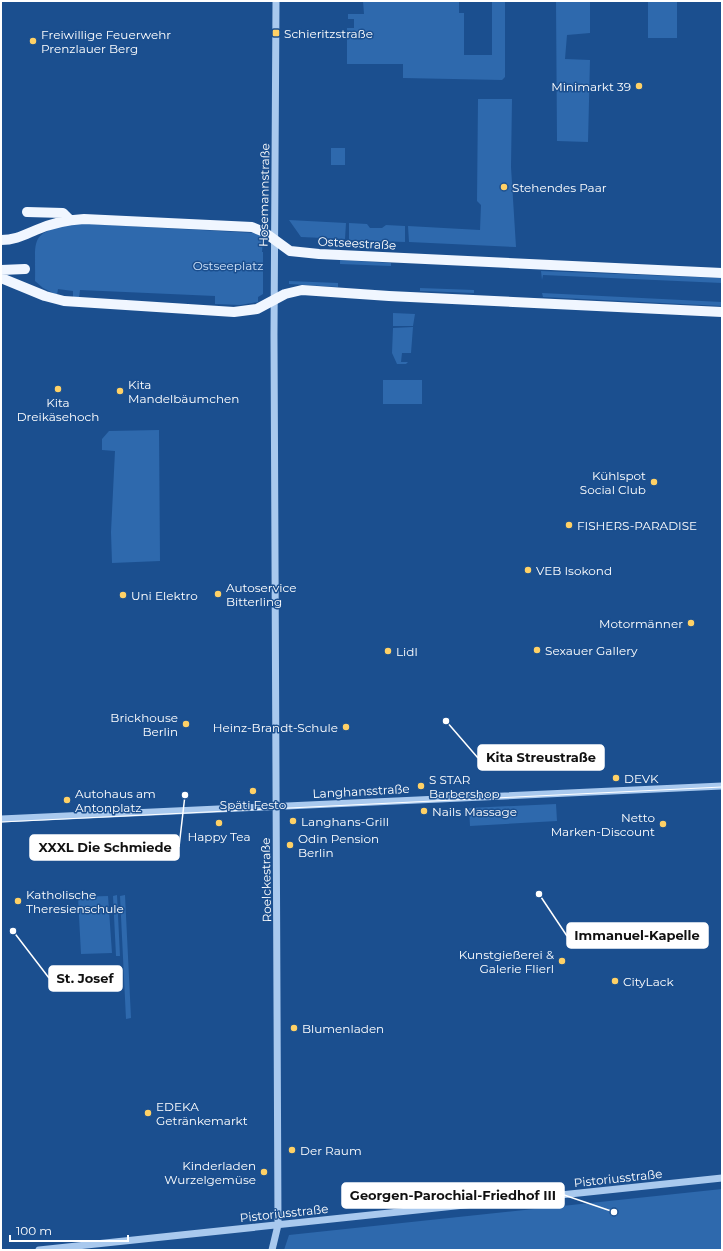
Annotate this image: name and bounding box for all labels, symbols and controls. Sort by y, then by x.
place label: Schieritzstraße [284,26,373,41]
place label: Freiwillige Feuerwehr Prenzlauer Berg [41,27,171,56]
marker: Schieritzstraße [271,28,281,38]
marker: Freiwillige Feuerwehr Prenzlauer Berg [28,36,38,46]
place label: Minimarkt 39 [551,79,631,94]
marker: Minimarkt 39 [634,81,644,91]
street label: Hosemannstraße [256,143,272,247]
place label: Stehendes Paar [512,180,607,195]
marker: Stehendes Paar [499,182,509,192]
street label: Ostseestraße [317,233,397,253]
park label: Ostseeplatz [193,258,263,273]
place label: Kita Mandelbäumchen [128,377,239,406]
marker: Kita Dreikäsehoch [53,384,63,394]
marker: Kita Mandelbäumchen [115,386,125,396]
place label: Kita Dreikäsehoch [17,395,99,424]
place label: Kühlspot Social Club [580,468,646,497]
marker: Kühlspot Social Club [649,477,659,487]
place label: FISHERS-PARADISE [577,518,697,533]
marker: FISHERS-PARADISE [564,520,574,530]
place label: VEB Isokond [536,563,612,578]
marker: VEB Isokond [523,565,533,575]
place label: Autoservice Bitterling [226,580,296,609]
place label: Uni Elektro [131,588,198,603]
marker: Autoservice Bitterling [213,589,223,599]
marker: Uni Elektro [118,590,128,600]
place label: Motormänner [599,616,683,631]
marker: Motormänner [686,618,696,628]
place label: Sexauer Gallery [545,643,638,658]
place label: Lidl [396,644,418,659]
marker: Sexauer Gallery [532,645,542,655]
marker: Lidl [383,646,393,656]
place label: Brickhouse Berlin [110,710,178,739]
marker: Brickhouse Berlin [181,719,191,729]
place label: Heinz-Brandt-Schule [213,720,338,735]
marker: Heinz-Brandt-Schule [341,722,351,732]
callout: Kita Streustraße [478,745,604,770]
text: Kita Streustraße [486,749,596,765]
place label: DEVK [624,771,659,786]
place label: S STAR Barbershop [429,772,500,801]
marker: DEVK [611,773,621,783]
street label: Langhansstraße [312,781,410,801]
marker: S STAR Barbershop [416,781,426,791]
place label: Autohaus am Antonplatz [75,786,156,815]
marker: Späti Festo [248,786,258,796]
marker: Autohaus am Antonplatz [62,795,72,805]
place label: Späti Festo [220,797,286,812]
place label: Nails Massage [432,804,517,819]
marker: Nails Massage [419,806,429,816]
place label: Netto Marken-Discount [551,810,655,839]
place label: Langhans-Grill [301,814,389,829]
marker: Langhans-Grill [288,816,298,826]
marker: Happy Tea [214,818,224,828]
marker: Netto Marken-Discount [658,819,668,829]
place label: Happy Tea [188,829,250,844]
place label: Odin Pension Berlin [298,831,379,860]
callout: XXXL Die Schmiede [30,835,179,860]
street label: Roelckestraße [258,837,274,923]
text: XXXL Die Schmiede [38,839,172,855]
marker: Odin Pension Berlin [285,840,295,850]
place label: Katholische Theresienschule [26,887,124,916]
marker: Katholische Theresienschule [13,896,23,906]
callout: Immanuel-Kapelle [567,923,708,948]
text: Immanuel-Kapelle [574,927,700,943]
place label: Kunstgießerei & Galerie Flierl [459,947,554,976]
marker: Kunstgießerei & Galerie Flierl [557,956,567,966]
callout: St. Josef [49,966,122,991]
text: St. Josef [57,970,114,986]
place label: CityLack [623,974,674,989]
marker: CityLack [610,976,620,986]
place label: Blumenladen [302,1021,384,1036]
marker: Blumenladen [289,1023,299,1033]
place label: EDEKA Getränkemarkt [156,1099,248,1128]
marker: EDEKA Getränkemarkt [143,1108,153,1118]
place label: Der Raum [300,1143,362,1158]
marker: Der Raum [287,1145,297,1155]
place label: Kinderladen Wurzelgemüse [164,1158,256,1187]
street label: Pistoriusstraße [573,1166,663,1190]
marker: Kinderladen Wurzelgemüse [259,1167,269,1177]
callout: Georgen-Parochial-Friedhof III [342,1183,564,1208]
text: Georgen-Parochial-Friedhof III [350,1187,556,1203]
street label: Pistoriusstraße [239,1201,329,1225]
scale bar [10,1217,128,1243]
text: 100 m [16,1223,52,1238]

